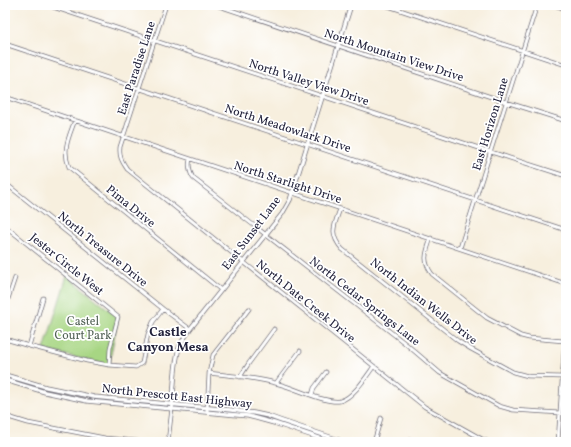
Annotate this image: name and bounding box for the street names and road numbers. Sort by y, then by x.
street label: East Paradise Lane [114,19,160,117]
street label: North Mountain View Drive [322,26,466,86]
street label: North Valley View Drive [247,56,371,110]
street label: East Horizon Lane [469,76,513,173]
street label: North Meadowlark Drive [223,101,353,157]
street label: North Starlight Drive [232,158,344,208]
street label: Pima Drive [102,182,159,232]
street label: East Sunset Lane [219,193,285,274]
street label: North Treasure Drive [54,209,151,291]
street label: Jester Circle West [26,230,107,300]
street label: North Cedar Springs Lane [306,254,423,350]
street label: North Indian Wells Drive [367,255,480,349]
street label: North Date Creek Drive [252,257,359,347]
street label: North Prescott East Highway [101,381,253,413]

